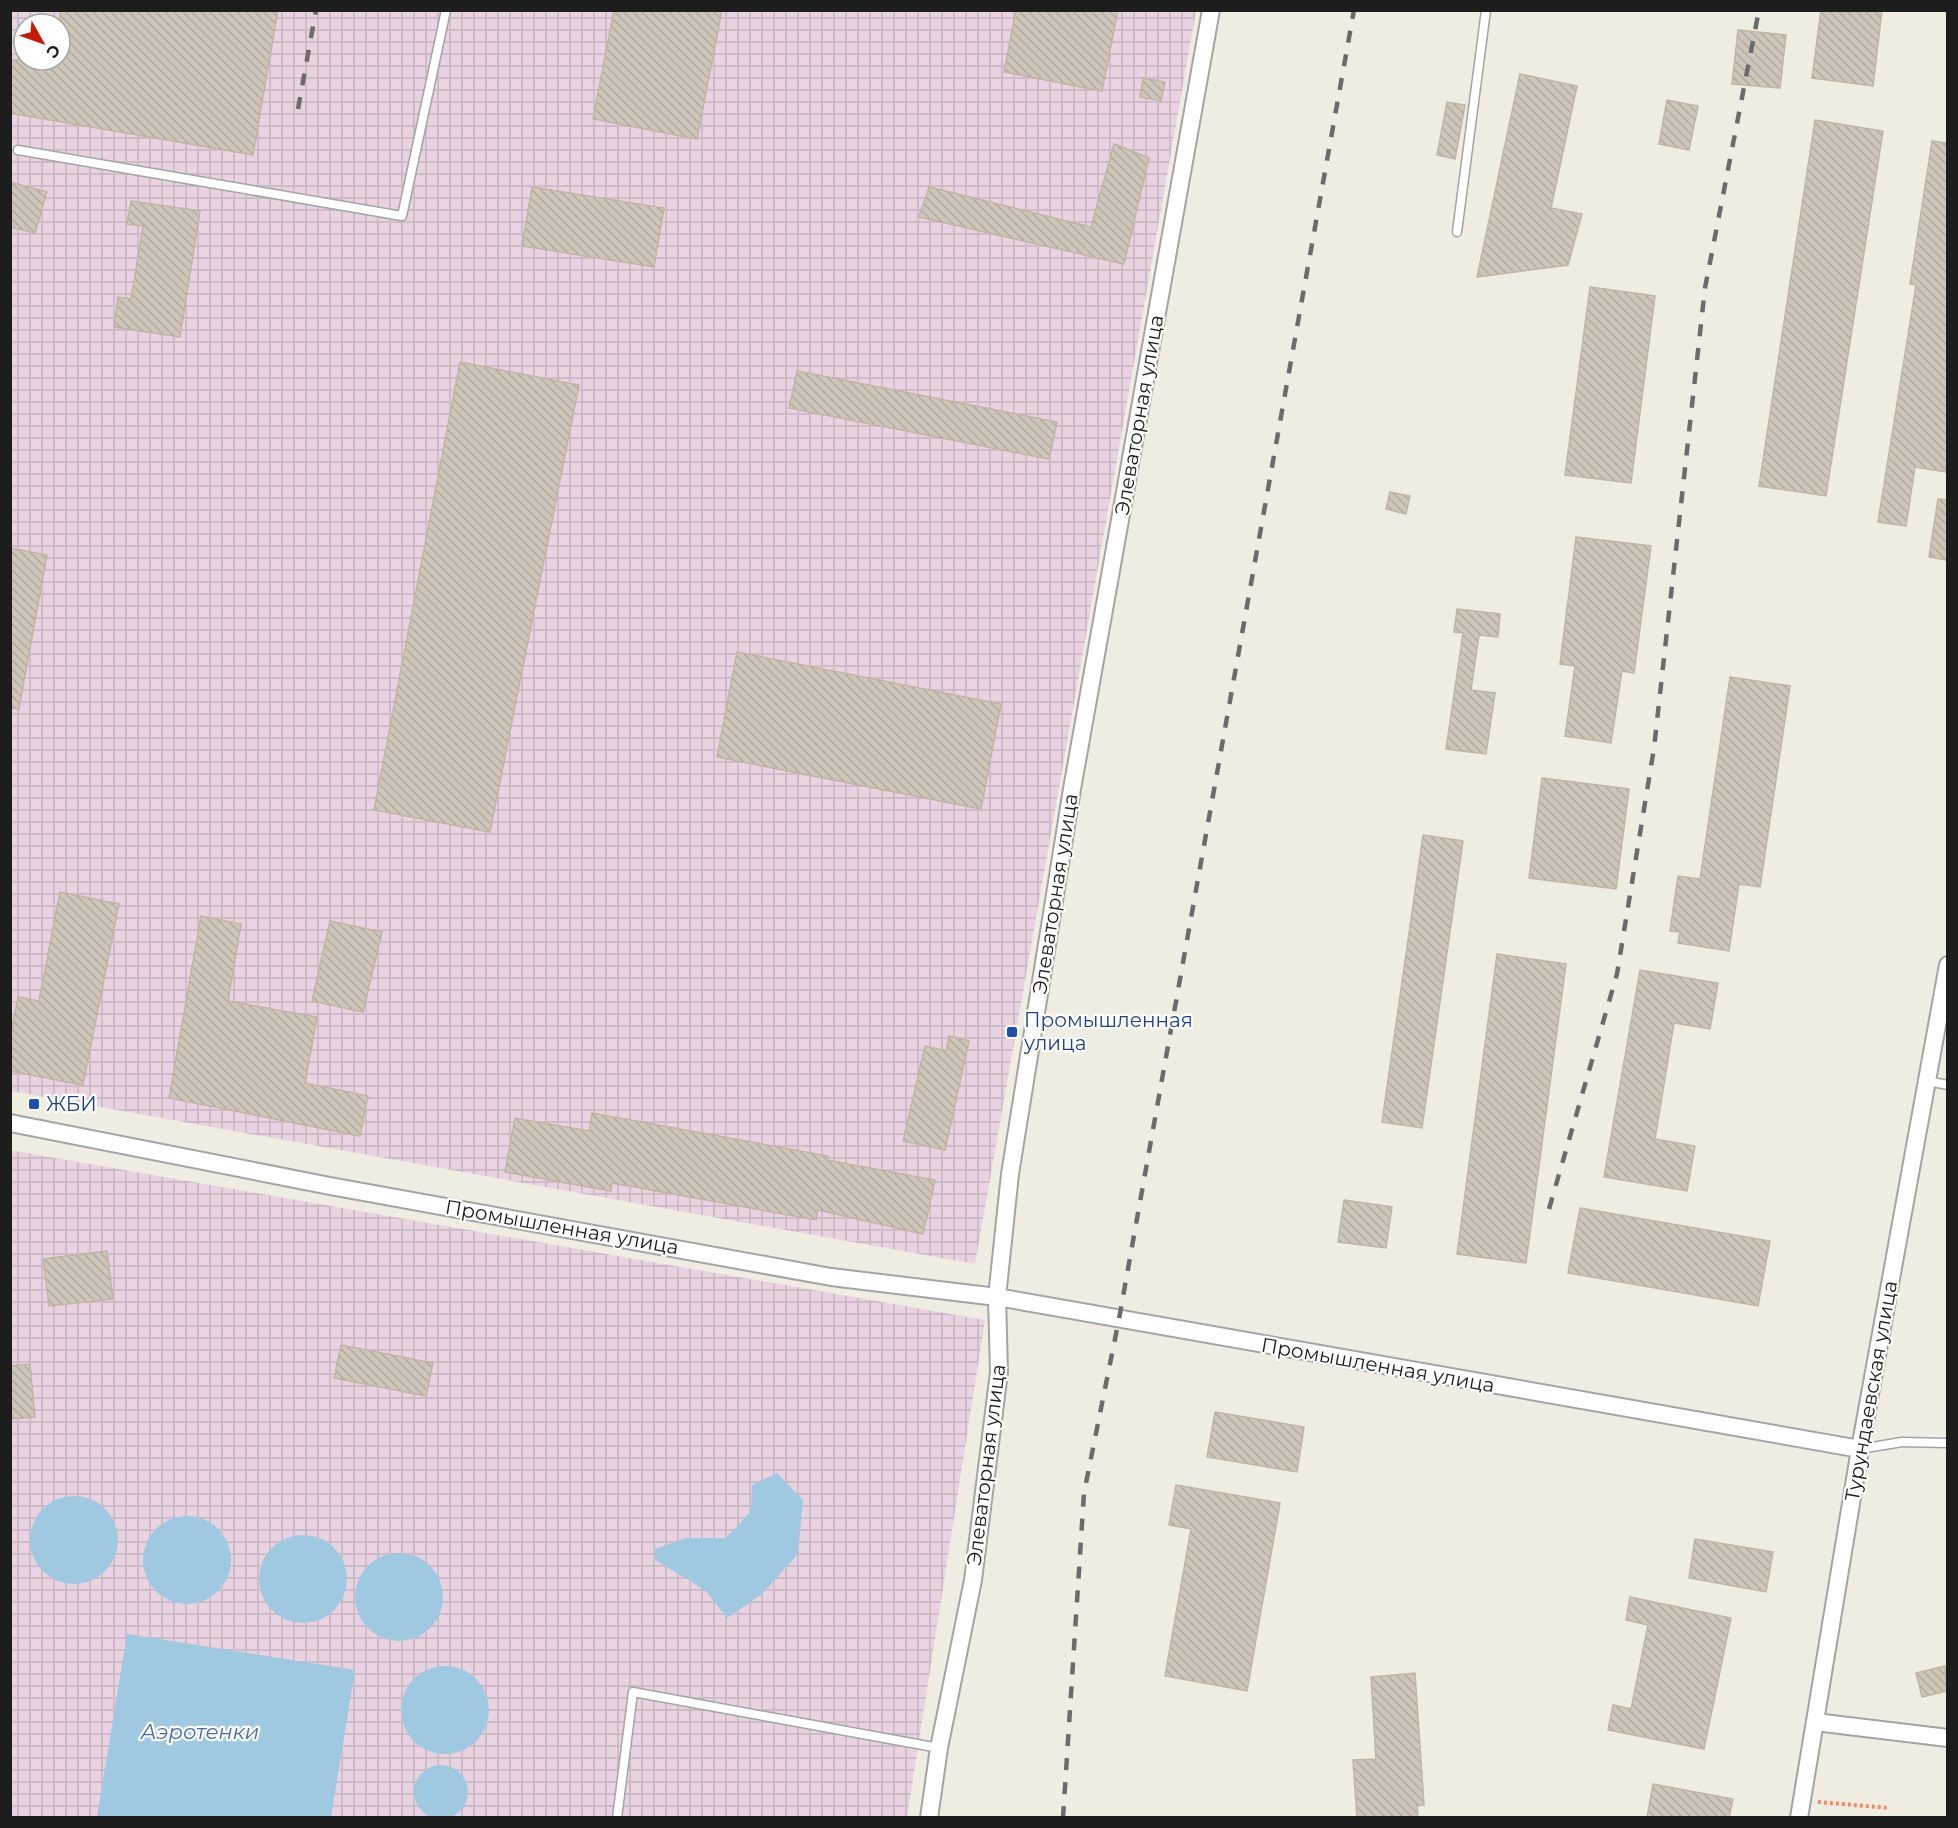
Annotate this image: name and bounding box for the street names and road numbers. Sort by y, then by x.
street label: Элеваторная улица [1110,313,1168,517]
street label: Элеваторная улица [1027,792,1083,996]
street label: Промышленная улица [443,1195,681,1259]
street label: Турундаевская улица [1840,1279,1902,1503]
street label: Промышленная улица [1259,1333,1497,1397]
street label: Элеваторная улица [962,1363,1010,1567]

